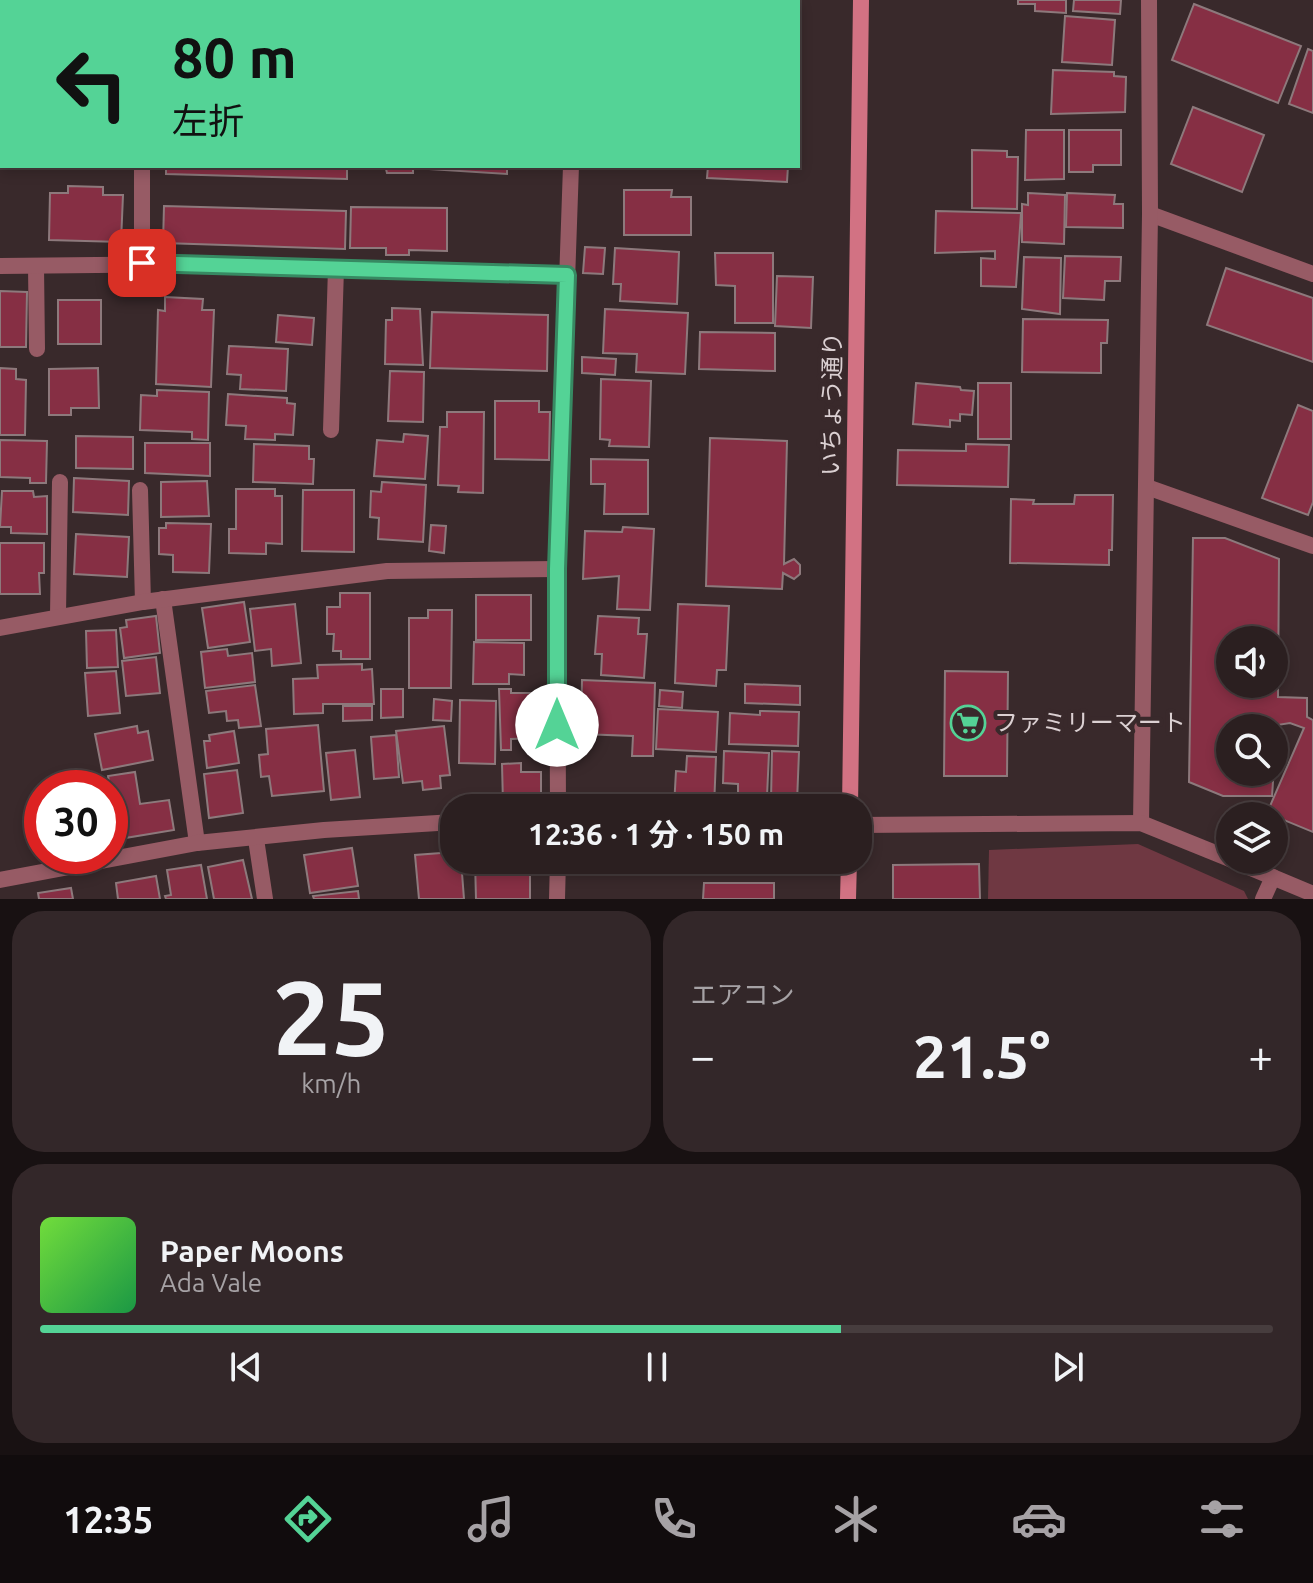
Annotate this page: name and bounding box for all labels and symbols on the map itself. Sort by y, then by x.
pin [108,229,176,297]
street label: いちょう通り [817,332,846,476]
position arrow [515,683,599,767]
supermarket icon: ファミリーマート [949,704,987,742]
place label: ファミリーマート [994,709,1186,736]
speed limit sign: 30 [24,770,128,874]

